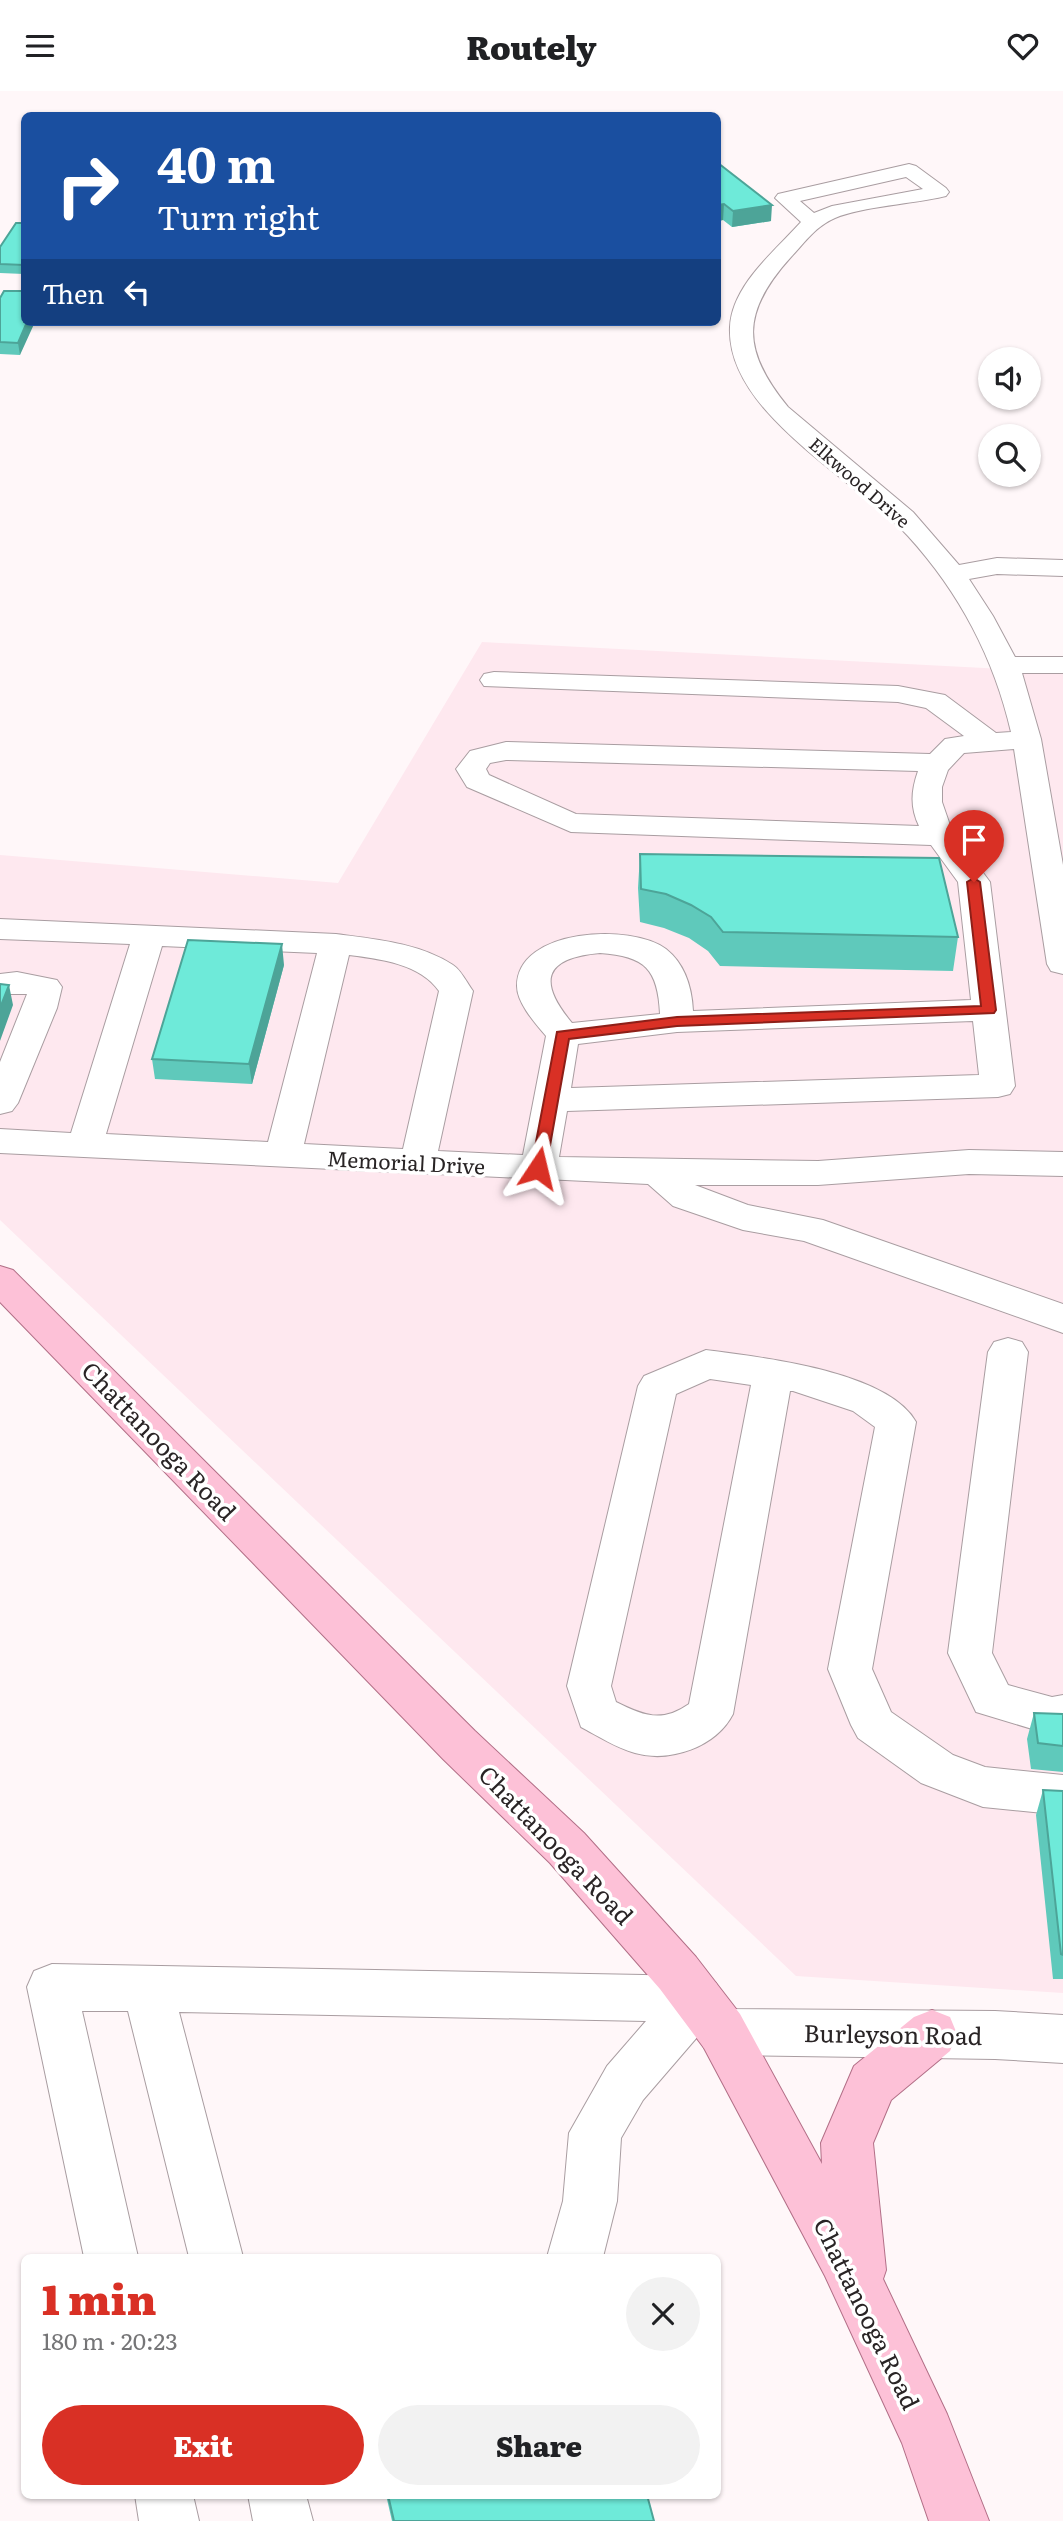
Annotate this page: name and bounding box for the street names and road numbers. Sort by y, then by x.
street label: Elkwood Drive [803,430,917,534]
street label: Memorial Drive [326,1141,486,1181]
street label: Chattanooga Road [75,1352,246,1528]
street label: Chattanooga Road [472,1756,643,1932]
street label: Burleyson Road [803,2014,983,2052]
street label: Chattanooga Road [806,2211,930,2415]

